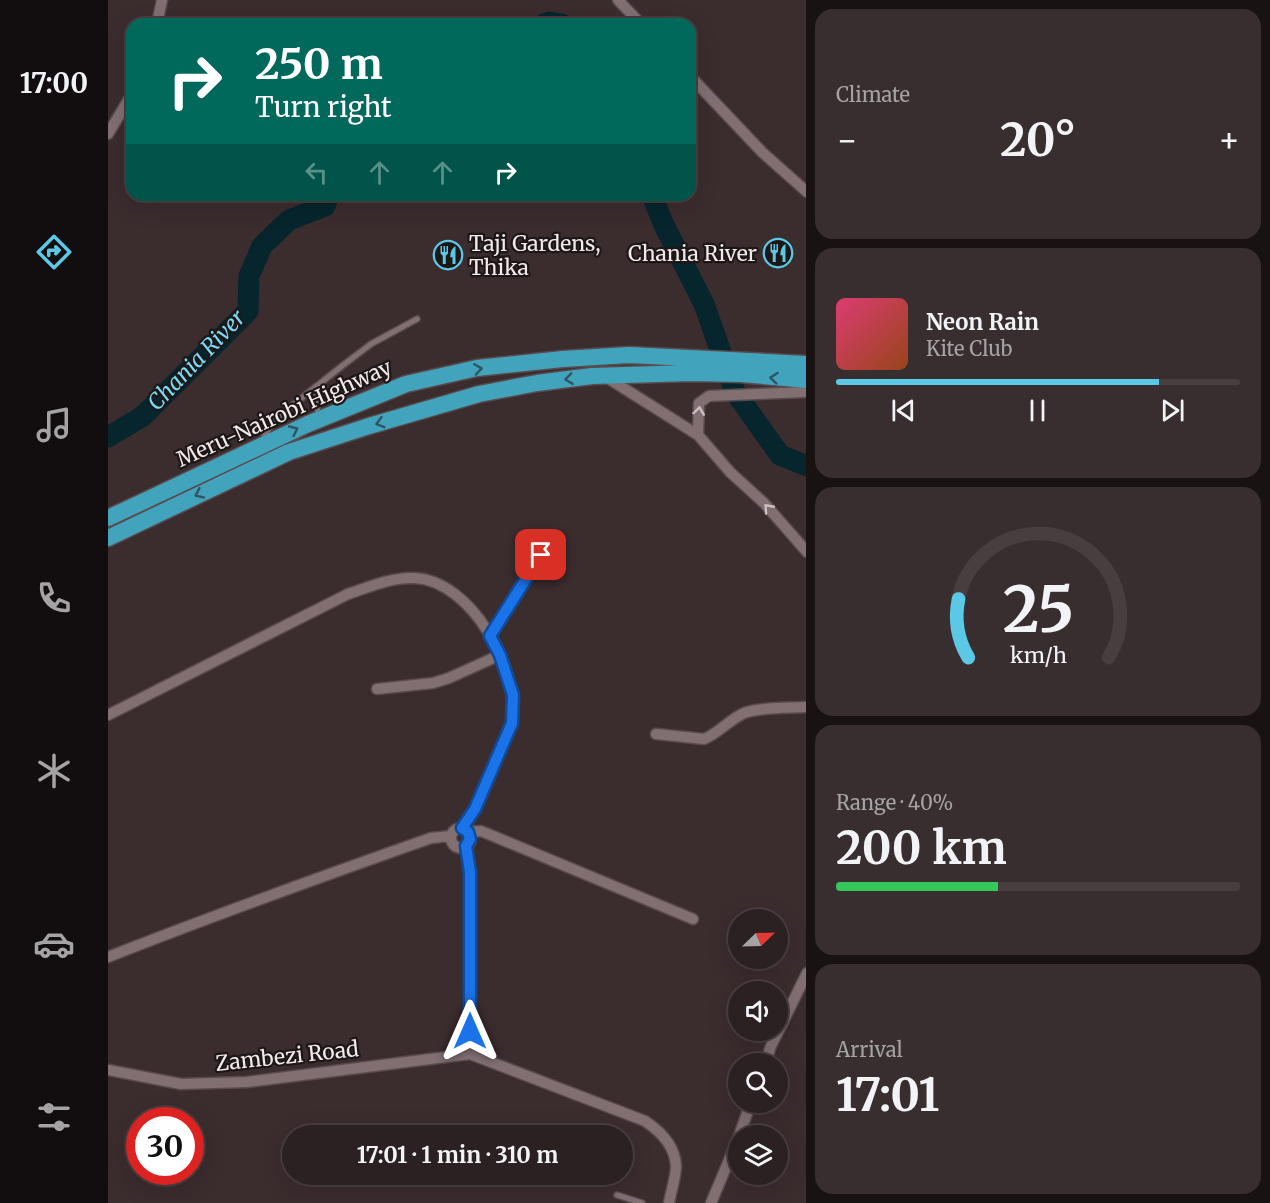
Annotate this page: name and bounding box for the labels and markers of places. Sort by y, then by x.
place label: Taji Gardens, Thika [469,230,601,281]
restaurant icon: Chania River [762,237,794,269]
restaurant icon: Taji Gardens, Thika [432,239,464,271]
place label: Chania River [628,240,757,267]
pin [515,529,566,580]

